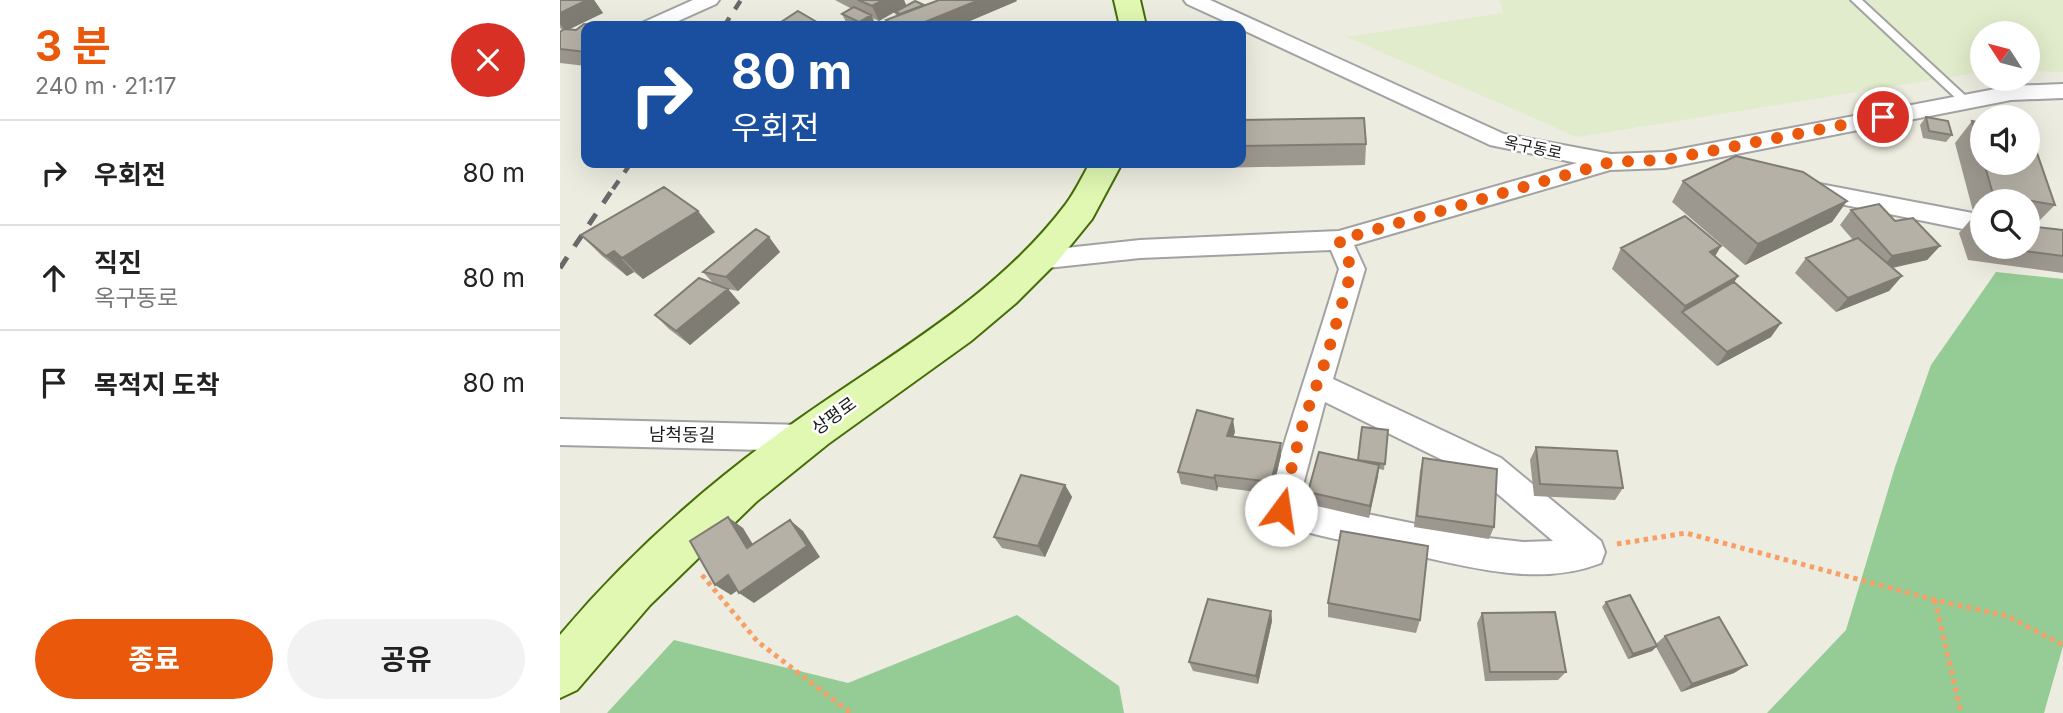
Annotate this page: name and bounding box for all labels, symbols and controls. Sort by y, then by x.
text: 3 분 [35,20,111,71]
north arrow [1970,21,2040,91]
map controls [1970,21,2040,259]
button: close [451,23,525,97]
text: 80 m [731,42,852,101]
icon: right [616,49,707,140]
text: 240 m · 21:17 [35,72,177,100]
pin [1853,87,1913,147]
icon: arrive [1864,98,1902,136]
button: sound [1970,105,2040,175]
text: 우회전 [731,108,819,147]
street label: 옥구동로 [1502,131,1564,163]
icon: right [35,154,73,192]
text: 80 m [462,157,525,188]
text: 우회전 [94,159,166,190]
button: search [1970,189,2040,259]
text: 직진 [94,247,142,278]
icon: ahead [35,259,73,297]
text: 80 m [462,262,525,293]
text: 옥구동로 [94,284,179,312]
icon: arrive [35,364,73,402]
text: 80 m [462,367,525,398]
text: 목적지 도착 [94,369,220,400]
street label: 상평로 [807,392,860,439]
street label: 남척동길 [649,423,715,446]
position arrow [1244,473,1318,547]
button: 종료 [35,619,273,699]
button: 공유 [287,619,525,699]

